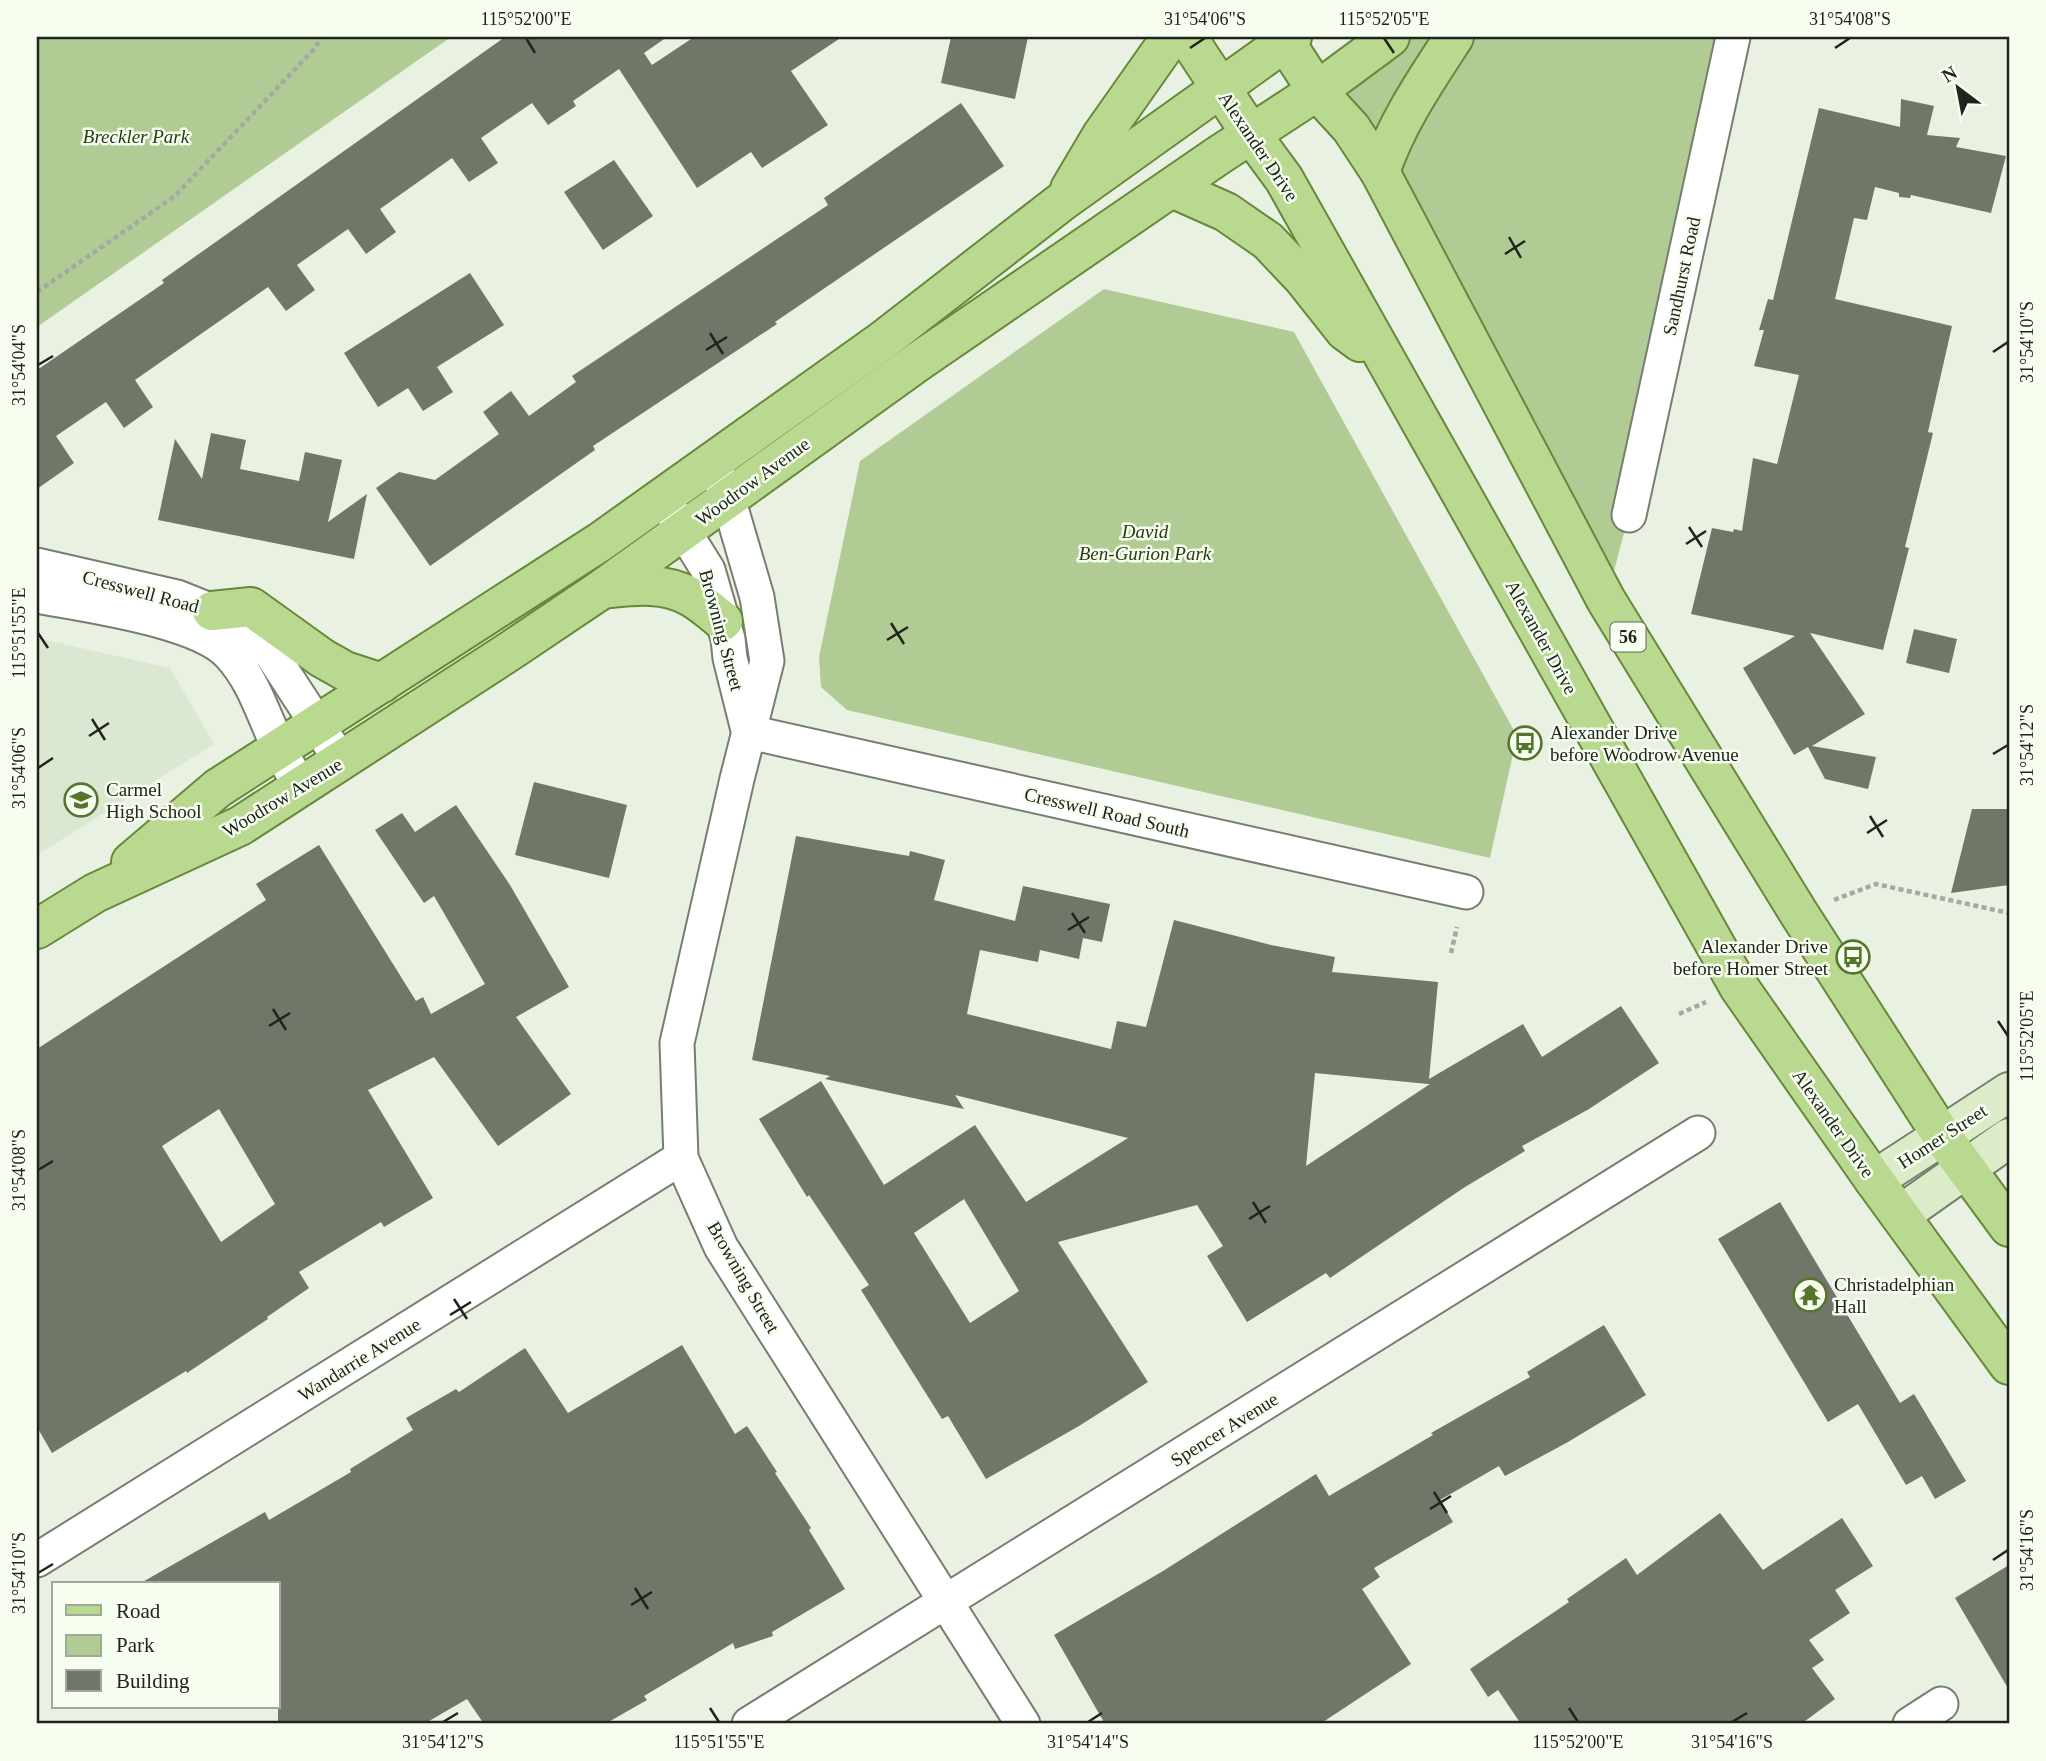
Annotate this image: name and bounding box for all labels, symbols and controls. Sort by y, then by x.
text: 115°52'00"E [480,9,572,29]
text: 31°54'06"S [1164,9,1246,29]
text: 115°52'05"E [1338,9,1430,29]
text: 31°54'08"S [1809,9,1891,29]
north arrow [1924,52,1994,122]
text: N [1938,61,1961,87]
street label: Alexander Drive [1214,88,1303,205]
park label: Breckler Park [83,126,190,147]
street label: Sandhurst Road [1659,214,1704,337]
text: 31°54'10"S [2017,301,2037,383]
text: 31°54'04"S [9,324,29,406]
street label: Woodrow Avenue [691,433,813,530]
park label: David Ben-Gurion Park [1079,521,1212,564]
street label: Cresswell Road [80,566,202,617]
street label: Browning Street [695,567,748,694]
street label: Alexander Drive [1502,577,1582,698]
text: 115°51'55"E [9,587,29,679]
road number: 56 [1610,622,1646,652]
text: 31°54'12"S [2017,704,2037,786]
place label: Alexander Drive before Woodrow Avenue [1550,722,1739,765]
bus stop icon: Alexander Drive before Woodrow Avenue [1506,724,1544,762]
text: 31°54'06"S [9,727,29,809]
street label: Woodrow Avenue [219,753,346,841]
place label: Carmel High School [106,779,202,822]
school or university icon: Carmel High School [62,781,100,819]
street label: Cresswell Road South [1022,783,1192,842]
place label: Alexander Drive before Homer Street [1673,936,1829,979]
bus stop icon: Alexander Drive before Homer Street [1834,938,1872,976]
text: 115°52'05"E [2017,990,2037,1082]
street label: Alexander Drive [1789,1065,1879,1181]
street label: Homer Street [1894,1099,1991,1173]
text: 31°54'08"S [9,1129,29,1211]
street label: Browning Street [703,1218,784,1337]
place label: Christadelphian Hall [1834,1274,1955,1317]
temple icon: Christadelphian Hall [1791,1276,1829,1314]
street label: Wandarrie Avenue [294,1313,424,1405]
street label: Spencer Avenue [1167,1388,1282,1471]
text: 31°54'16"S [2017,1509,2037,1591]
text: 31°54'10"S [9,1532,29,1614]
legend [52,1582,280,1708]
text: Road [116,1599,161,1623]
text: Park [116,1633,155,1657]
text: Building [116,1669,190,1693]
text: 31°54'12"S [402,1732,484,1752]
text: 115°51'55"E [673,1732,765,1752]
text: 31°54'14"S [1047,1732,1129,1752]
text: 115°52'00"E [1532,1732,1624,1752]
text: 31°54'16"S [1691,1732,1773,1752]

